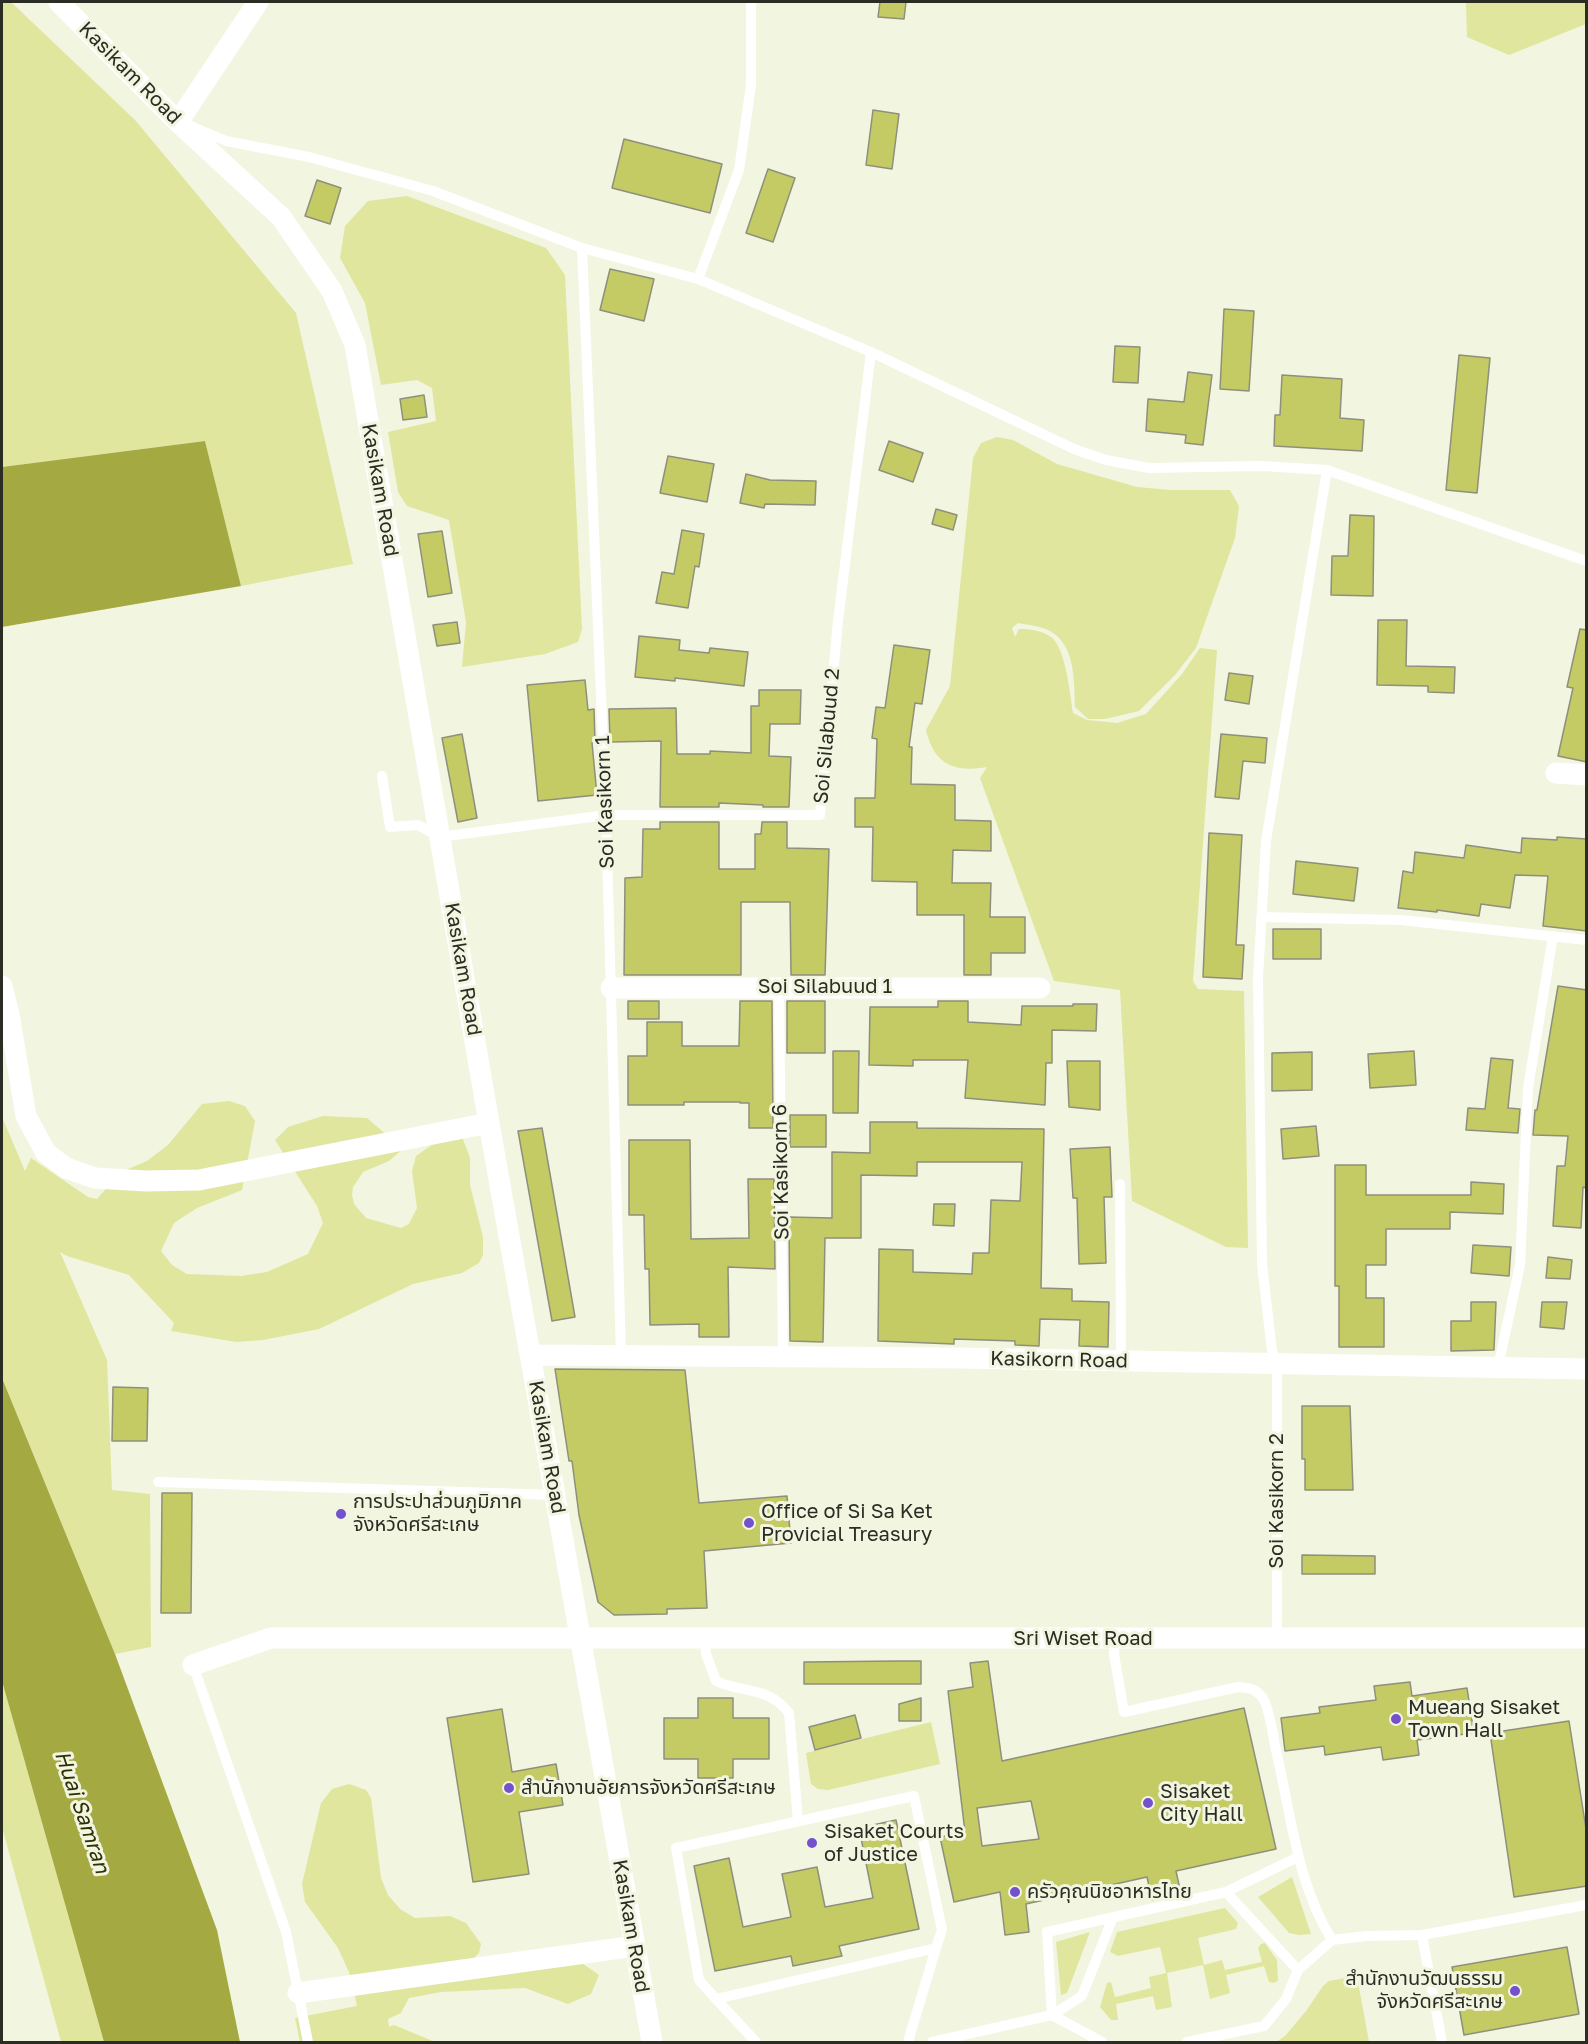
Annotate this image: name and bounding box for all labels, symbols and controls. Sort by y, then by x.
street label: Kasikam Road [74,17,186,129]
street label: Kasikam Road [356,421,404,559]
street label: Soi Silabuud 2 [809,667,845,805]
street label: Soi Kasikorn 1 [591,735,619,869]
street label: Kasikam Road [439,900,487,1038]
street label: Soi Silabuud 1 [758,975,892,999]
street label: Soi Kasikorn 6 [768,1104,794,1240]
street label: Kasikorn Road [990,1347,1128,1373]
street label: Kasikam Road [523,1378,571,1516]
street label: Soi Kasikorn 2 [1265,1433,1289,1569]
place label: การประปาส่วนภูมิภาค จังหวัดศรีสะเกษ [353,1490,522,1537]
place label: Office of Si Sa Ket Provicial Treasury [761,1500,933,1547]
marker: การประปาส่วนภูมิภาค จังหวัดศรีสะเกษ [334,1507,348,1521]
marker: Office of Si Sa Ket Provicial Treasury [742,1516,756,1530]
street label: Sri Wiset Road [1013,1627,1153,1651]
place label: Mueang Sisaket Town Hall [1408,1696,1560,1743]
marker: Mueang Sisaket Town Hall [1389,1712,1403,1726]
water label: Huai Samran [49,1747,115,1877]
place label: สำนักงานอัยการจังหวัดศรีสะเกษ [521,1776,776,1800]
place label: Sisaket City Hall [1160,1780,1243,1827]
marker: สำนักงานอัยการจังหวัดศรีสะเกษ [502,1781,516,1795]
marker: Sisaket City Hall [1141,1796,1155,1810]
place label: Sisaket Courts of Justice [824,1820,964,1867]
marker: Sisaket Courts of Justice [805,1836,819,1850]
street label: Kasikam Road [607,1857,655,1995]
place label: ครัวคุณนิชอาหารไทย [1027,1880,1192,1904]
marker: ครัวคุณนิชอาหารไทย [1008,1885,1022,1899]
place label: สำนักงานวัฒนธรรม จังหวัดศรีสะเกษ [1345,1967,1503,2014]
marker: สำนักงานวัฒนธรรม จังหวัดศรีสะเกษ [1508,1984,1522,1998]

